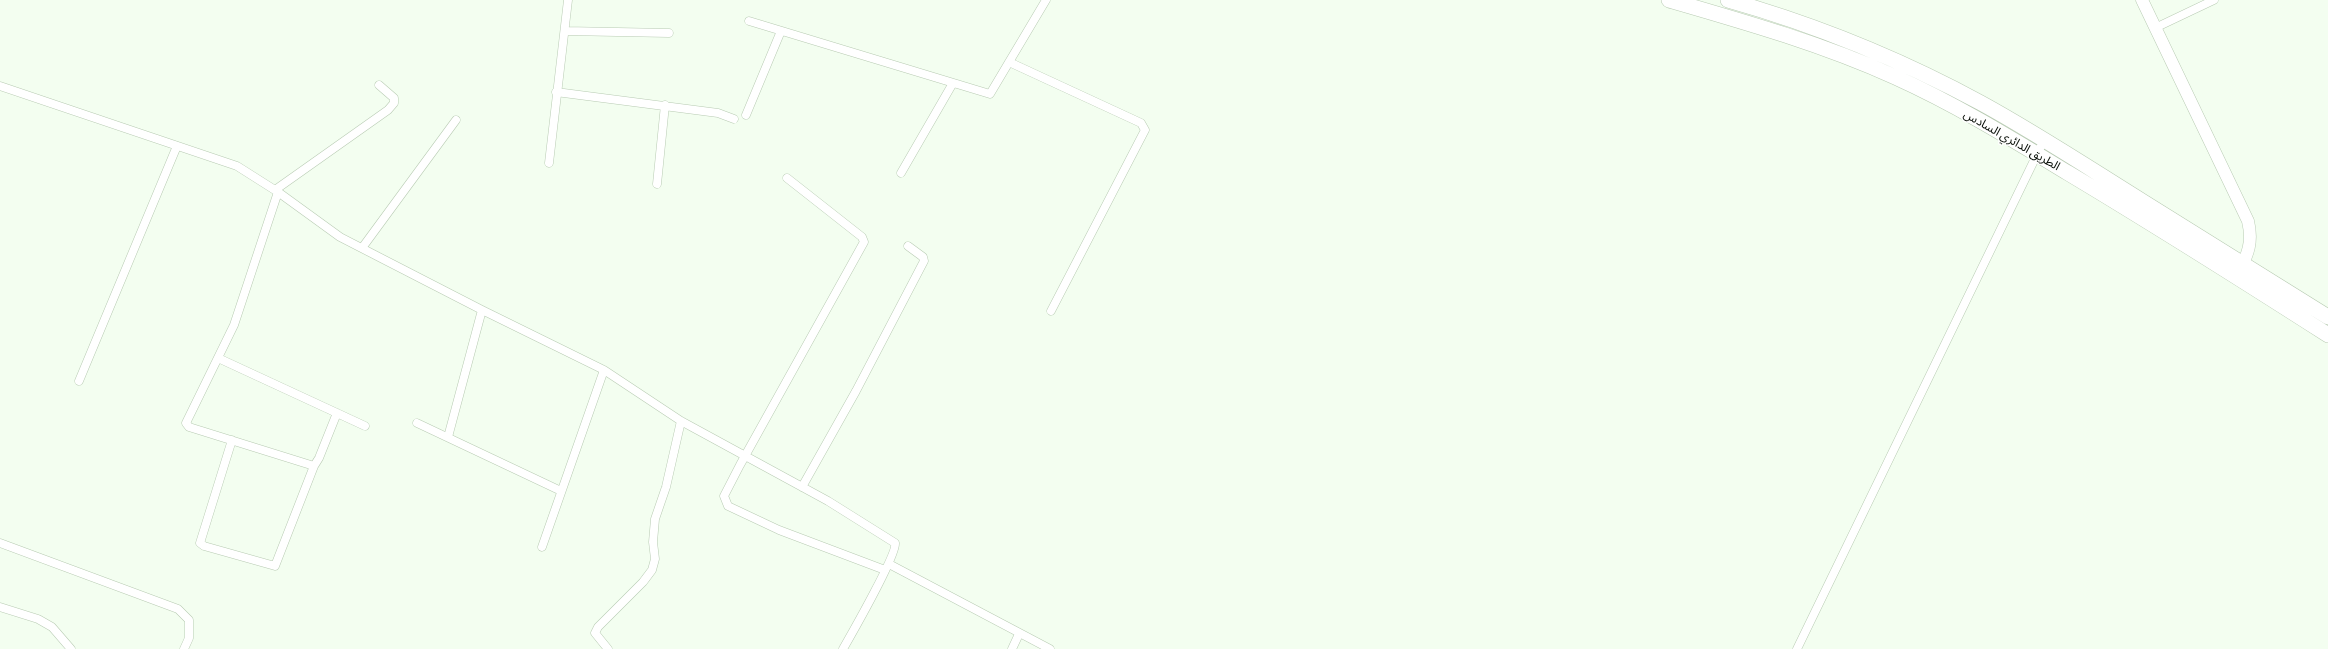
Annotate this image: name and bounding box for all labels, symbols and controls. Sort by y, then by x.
street label: الطريق الدائري السادس [1961,107,2063,173]

